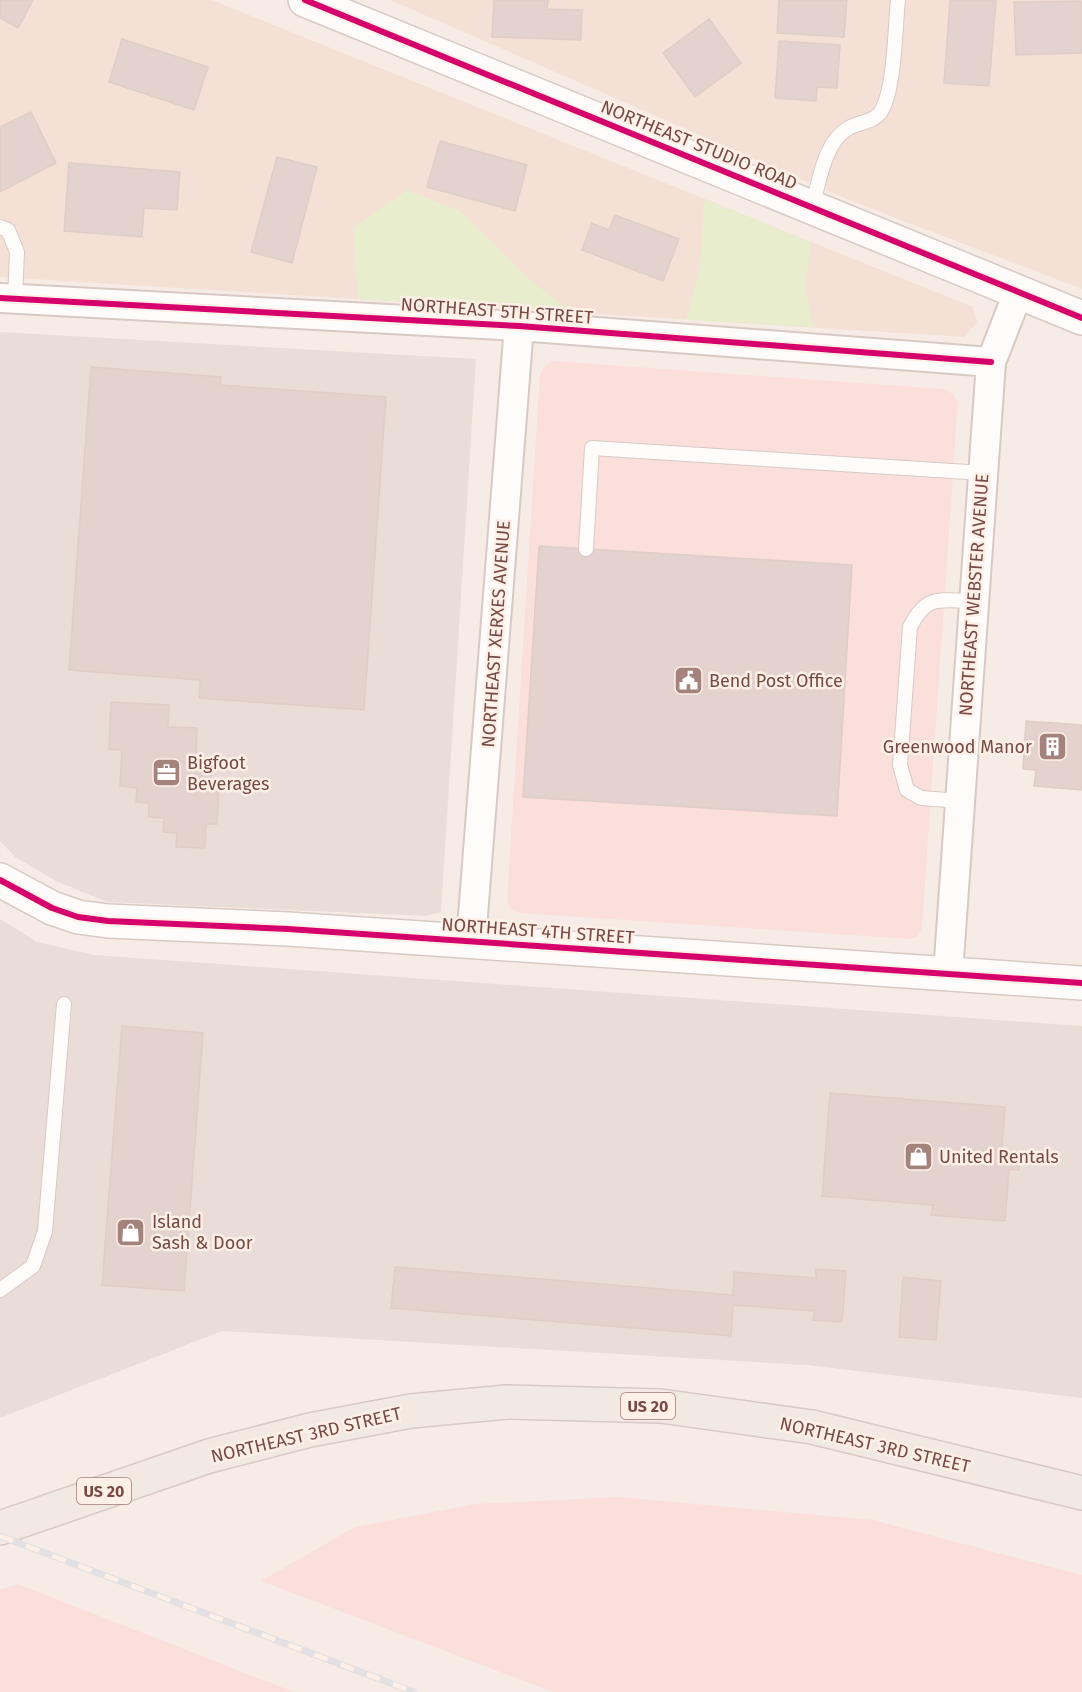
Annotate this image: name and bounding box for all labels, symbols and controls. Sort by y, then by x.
street label: NORTHEAST STUDIO ROAD [598,95,800,195]
street label: NORTHEAST 5TH STREET [400,293,595,329]
street label: NORTHEAST WEBSTER AVENUE [955,473,993,717]
street label: NORTHEAST XERXES AVENUE [477,520,515,748]
public building icon: Bend Post Office [672,665,704,697]
place label: Bend Post Office [709,670,843,692]
building icon: Greenwood Manor [1037,731,1069,763]
place label: Greenwood Manor [883,736,1032,758]
place label: Bigfoot Beverages [187,752,270,795]
office icon: Bigfoot Beverages [150,757,182,789]
street label: NORTHEAST 4TH STREET [441,913,636,949]
shop icon: United Rentals [902,1141,934,1173]
place label: United Rentals [939,1146,1059,1168]
place label: Island Sash & Door [152,1211,253,1254]
shop icon: Island Sash & Door [115,1216,147,1248]
road number: US 20 [621,1393,675,1419]
street label: NORTHEAST 3RD STREET [209,1402,404,1468]
street label: NORTHEAST 3RD STREET [778,1412,973,1478]
road number: US 20 [77,1478,131,1504]

